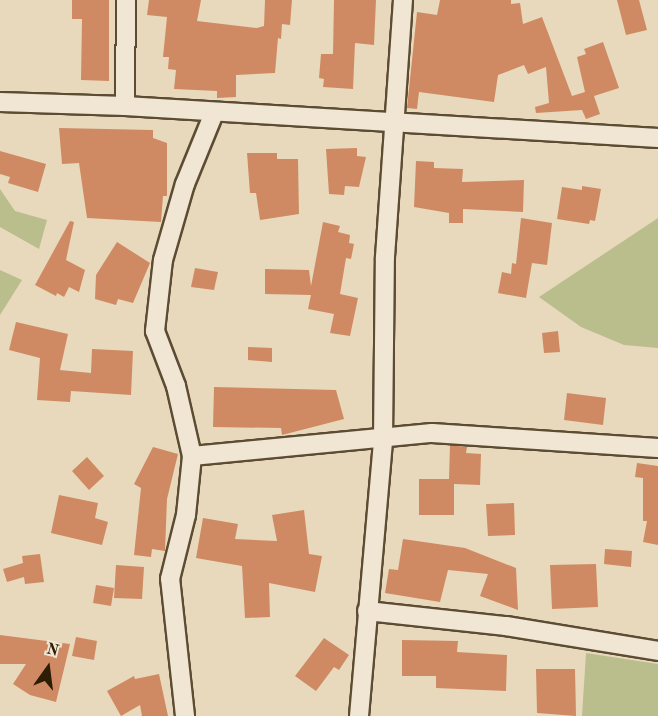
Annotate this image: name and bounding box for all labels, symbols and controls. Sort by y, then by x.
north arrow [18,638,78,698]
text: N [44,641,60,660]

